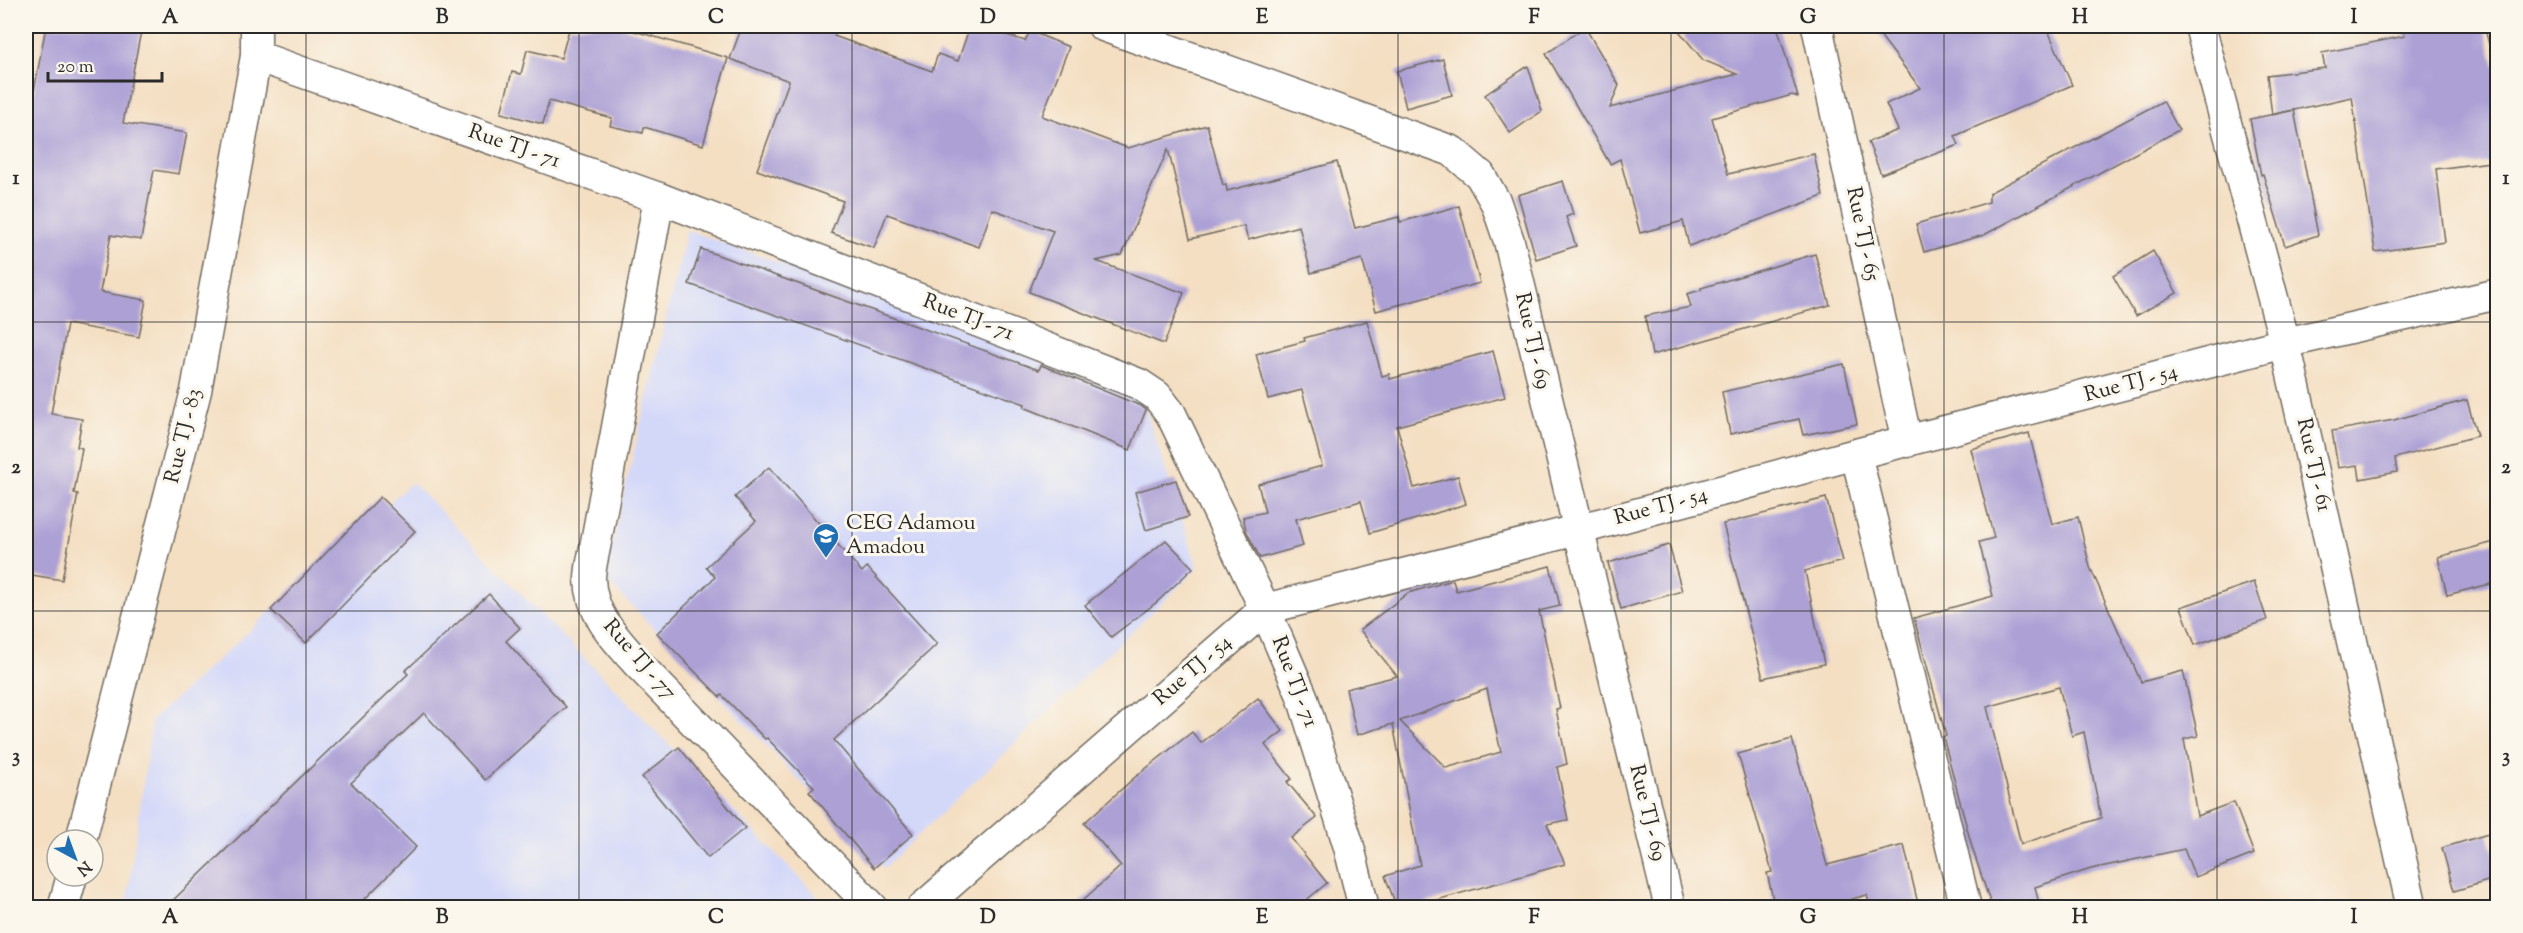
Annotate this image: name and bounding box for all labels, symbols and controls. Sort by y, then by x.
text: A [162,4,179,33]
text: B [436,4,449,33]
text: C [708,4,724,33]
text: D [980,4,996,33]
text: E [1256,4,1269,33]
text: F [1528,4,1540,33]
text: G [1800,4,1817,33]
text: H [2072,4,2088,33]
text: I [2351,4,2358,33]
scale bar [48,45,162,83]
text: 20 m [57,55,94,81]
street label: Rue TJ - 71 [464,117,564,177]
text: 1 [13,165,20,194]
text: 1 [2503,165,2510,194]
street label: Rue TJ - 65 [1837,184,1887,284]
street label: Rue TJ - 71 [918,287,1018,349]
street label: Rue TJ - 69 [1506,290,1558,392]
street label: Rue TJ - 54 [2081,357,2181,411]
street label: Rue TJ - 83 [158,385,210,487]
street label: Rue TJ - 61 [2288,415,2338,515]
text: 2 [11,454,21,483]
text: 2 [2501,454,2511,483]
street label: Rue TJ - 54 [1611,480,1711,534]
place label: CEG Adamou Amadou [846,509,976,563]
school or university icon: CEG Adamou Amadou [811,521,841,559]
street label: Rue TJ - 77 [595,613,683,707]
street label: Rue TJ - 54 [1147,628,1239,714]
street label: Rue TJ - 71 [1263,632,1325,732]
text: 3 [12,743,20,772]
text: 3 [2502,743,2510,772]
street label: Rue TJ - 69 [1621,762,1673,864]
north arrow [45,828,105,888]
text: N [71,855,96,880]
text: A [162,904,179,933]
text: B [436,904,449,933]
text: C [708,904,724,933]
text: D [980,904,996,933]
text: E [1256,904,1269,933]
text: F [1528,904,1540,933]
text: G [1800,904,1817,933]
text: H [2072,904,2088,933]
text: I [2351,904,2358,933]

